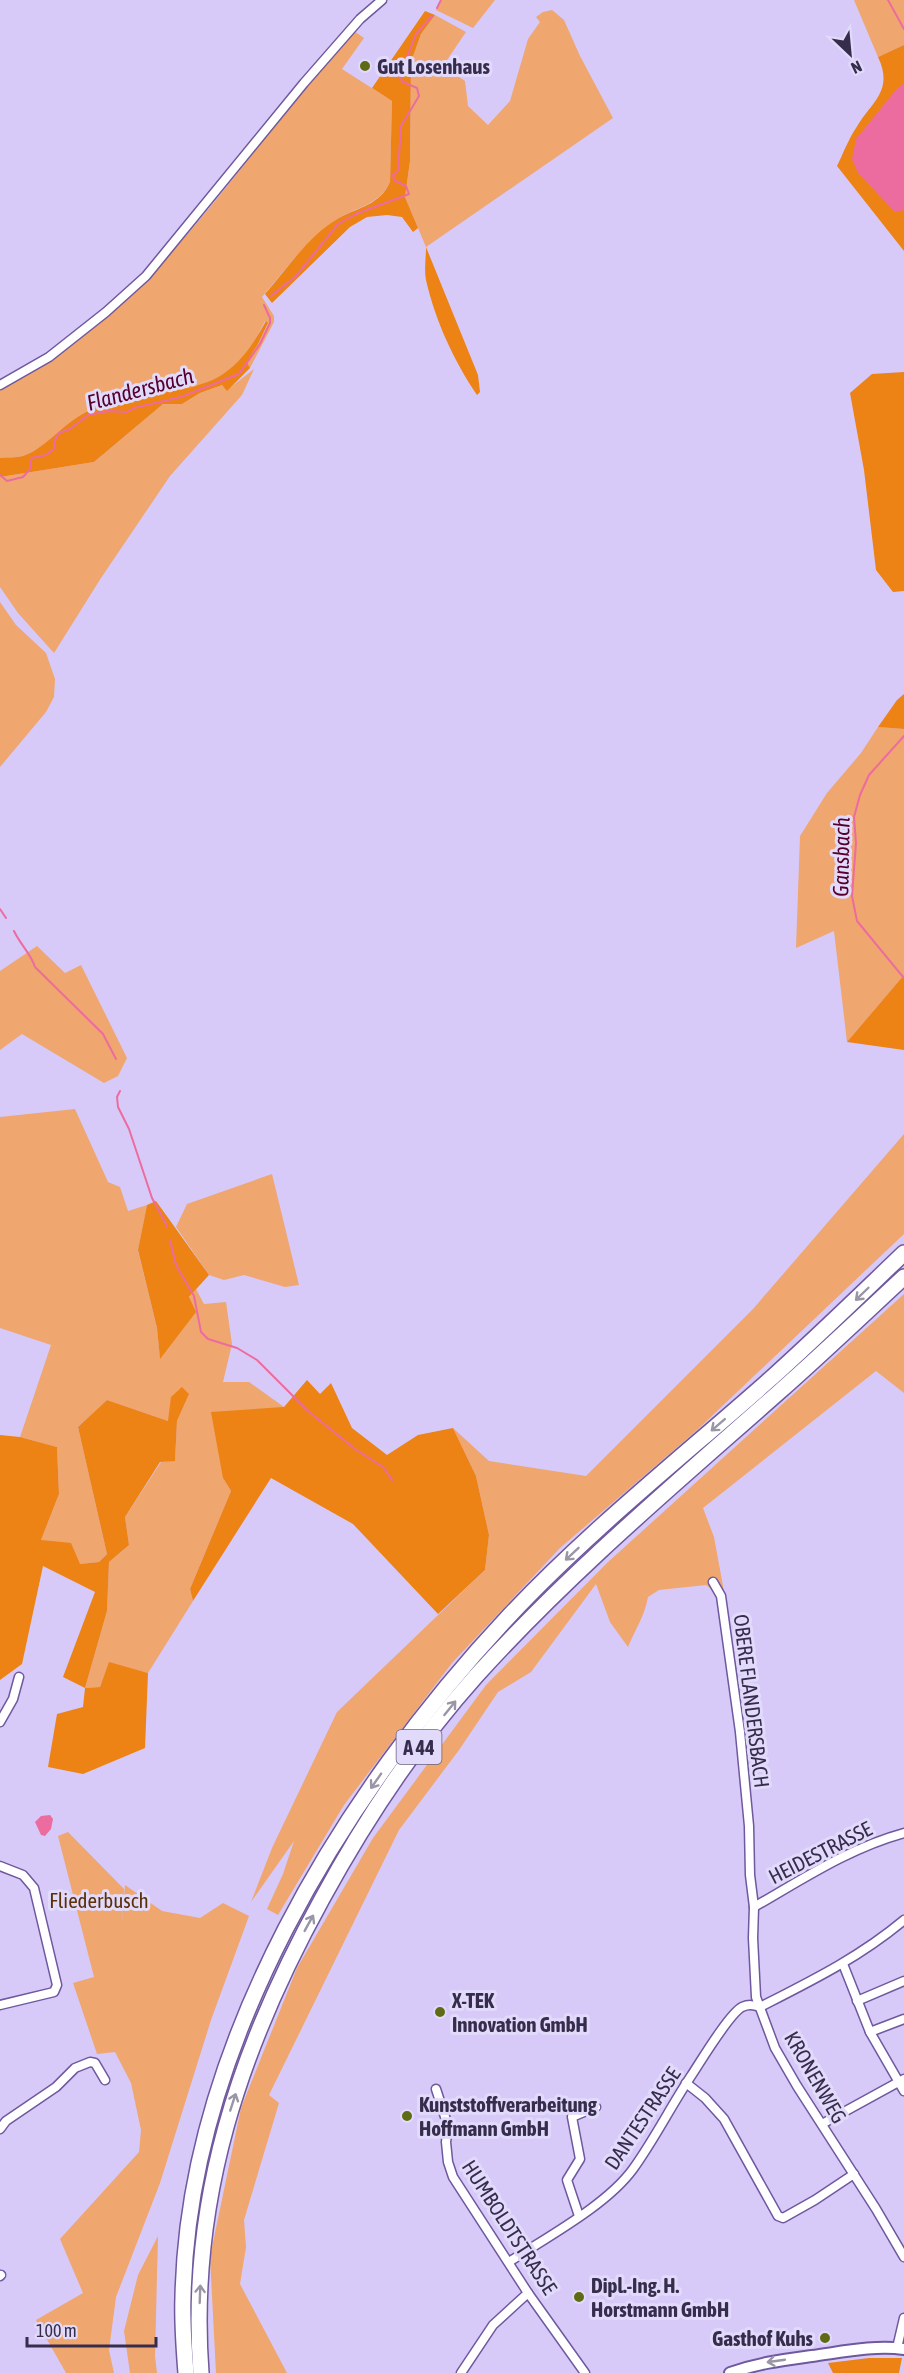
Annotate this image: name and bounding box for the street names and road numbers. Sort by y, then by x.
street label: OBERE FLANDERSBACH [729,1613,775,1789]
road number: A 44 [396,1730,442,1764]
street label: HEIDESTRASSE [764,1816,876,1888]
street label: KRONENWEG [780,2027,852,2127]
street label: DANTESTRASSE [599,2062,685,2174]
street label: HUMBOLDTSTRASSE [458,2155,562,2299]

